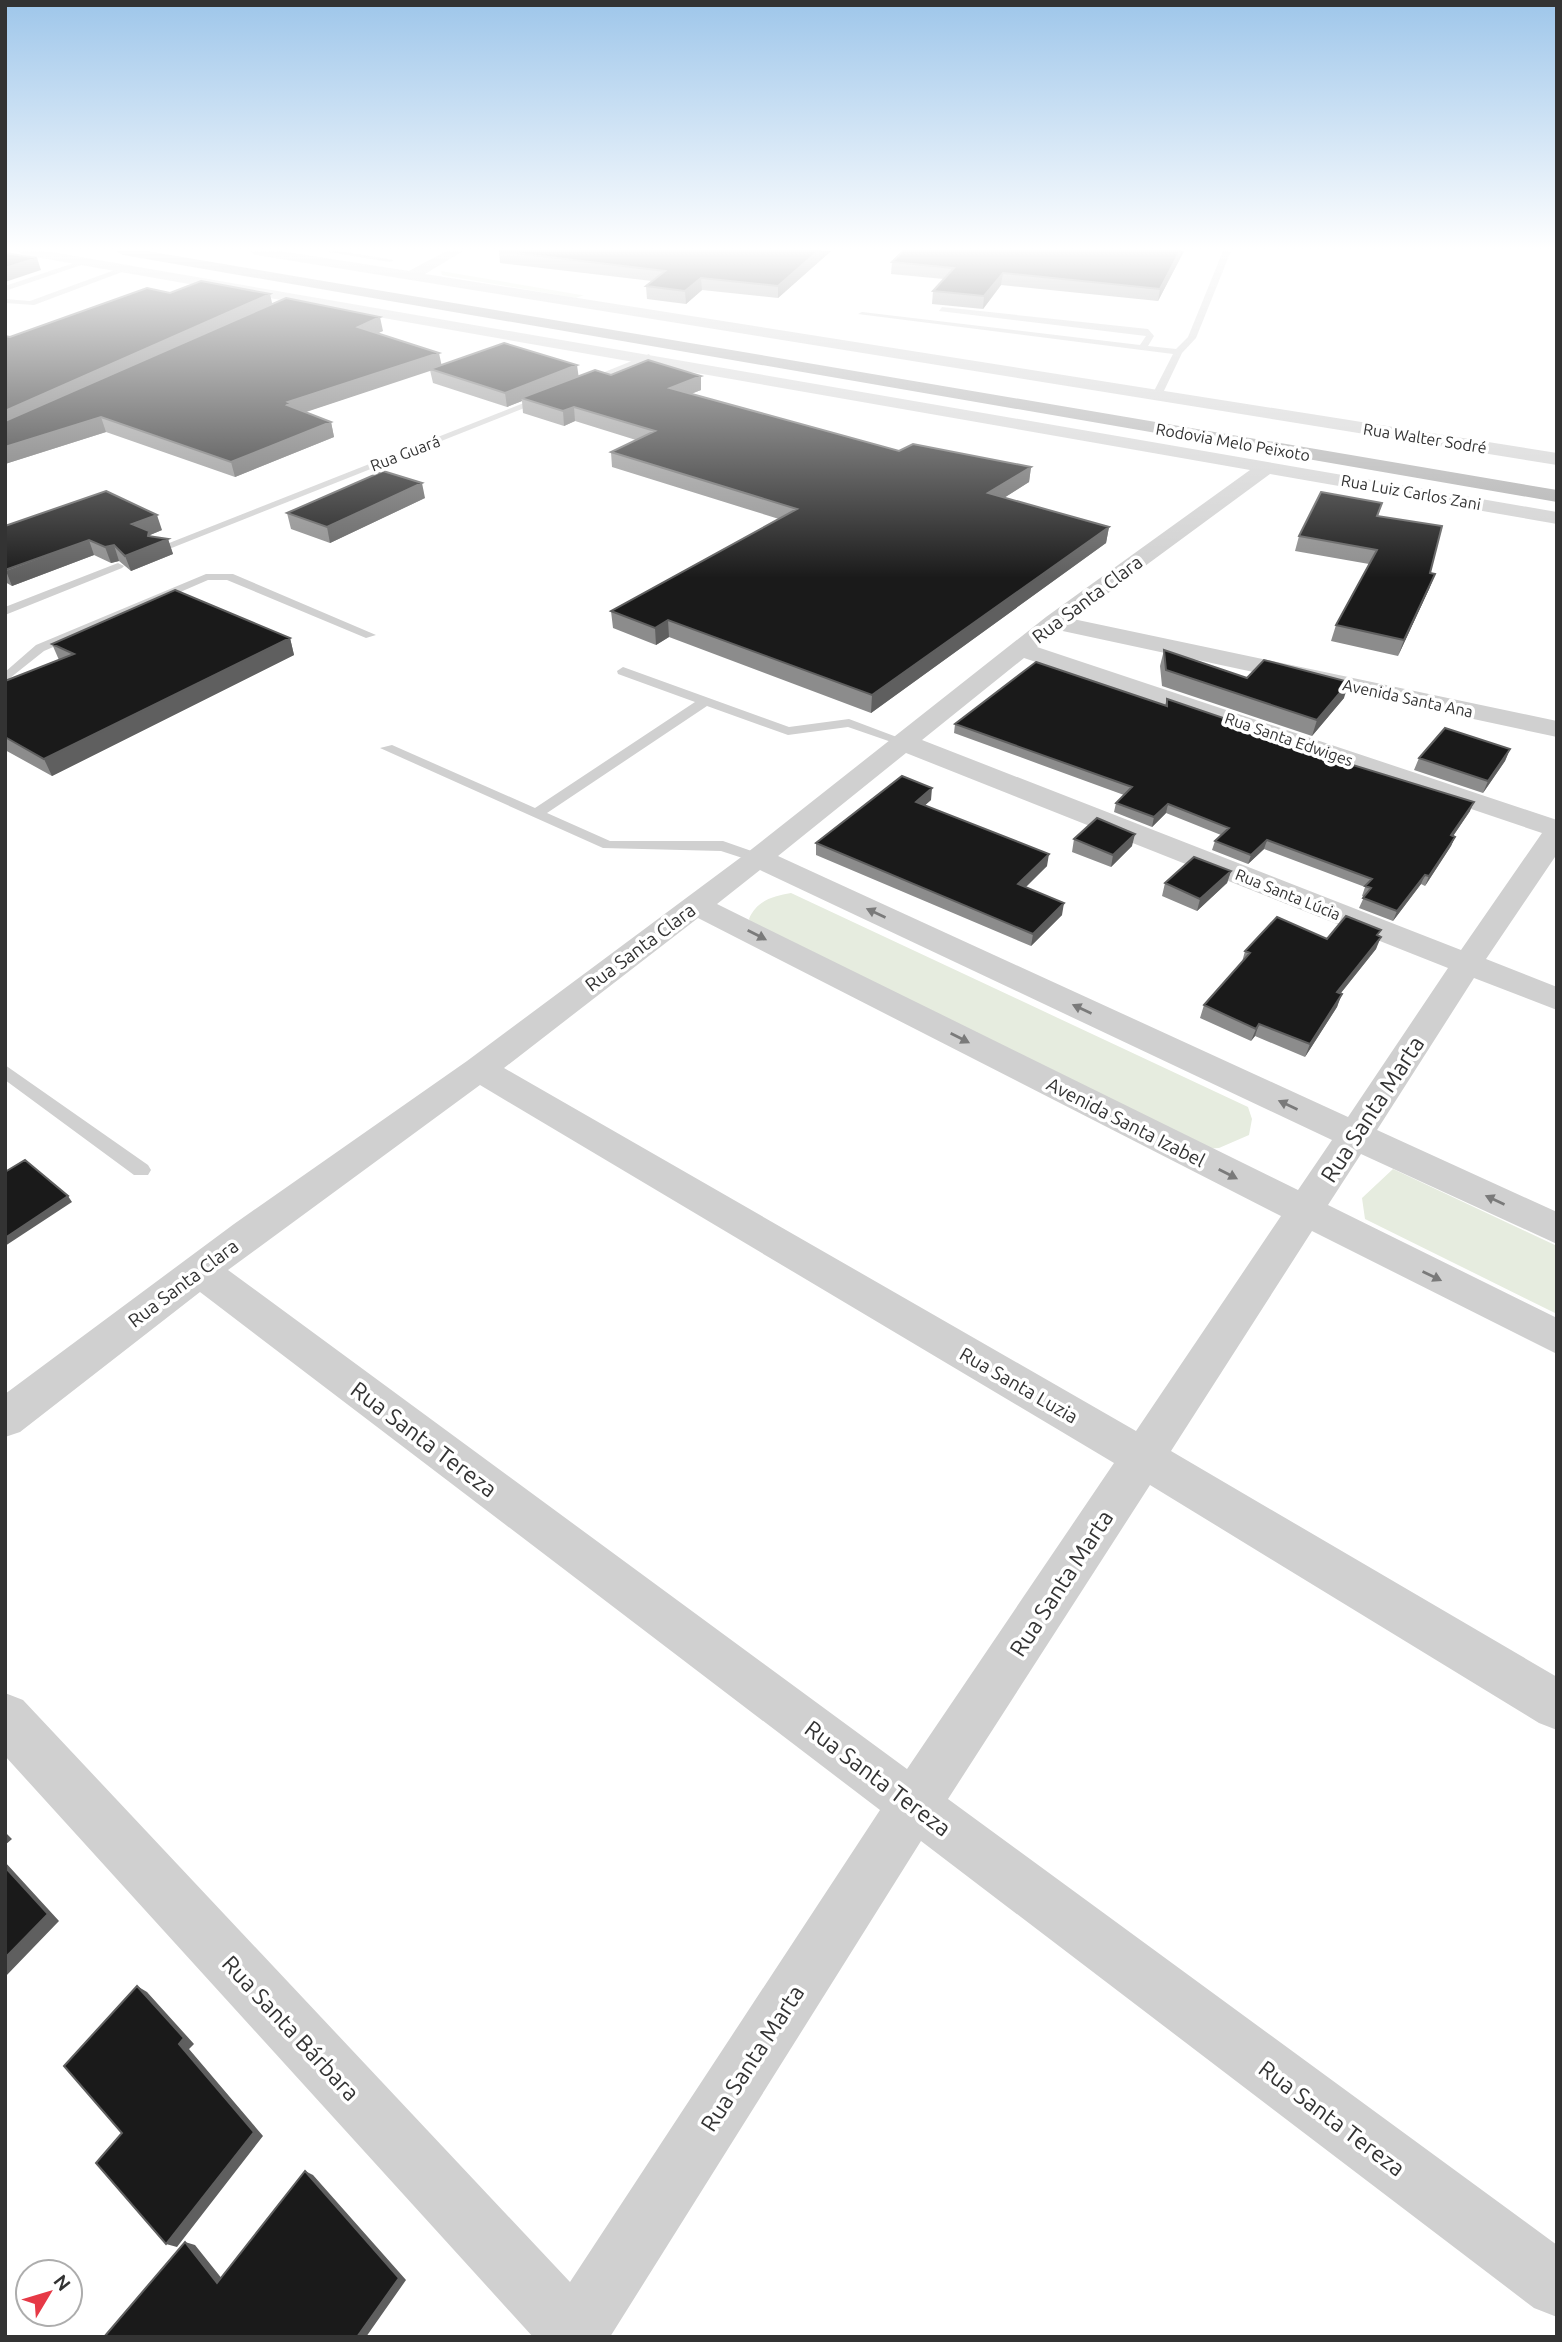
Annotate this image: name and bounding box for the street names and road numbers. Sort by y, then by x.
street label: Rua Walter Sodré [1362,419,1488,457]
street label: Rodovia Melo Peixoto [1154,420,1312,464]
street label: Rua Guará [368,431,442,475]
street label: Rua Luiz Carlos Zani [1340,471,1482,513]
street label: Rua Santa Clara [1028,550,1146,648]
street label: Avenida Santa Ana [1341,675,1475,721]
street label: Rua Santa Edwiges [1223,709,1356,769]
street label: Rua Santa Lúcia [1233,865,1343,923]
street label: Rua Santa Clara [581,898,699,996]
street label: Rua Santa Marta [1315,1031,1429,1187]
street label: Avenida Santa Izabel [1043,1073,1209,1171]
street label: Rua Santa Clara [124,1234,242,1332]
street label: Rua Santa Luzia [956,1342,1082,1428]
street label: Rua Santa Tereza [346,1376,502,1502]
street label: Rua Santa Marta [1004,1505,1118,1661]
street label: Rua Santa Tereza [800,1715,956,1841]
street label: Rua Santa Bárbara [218,1951,364,2105]
street label: Rua Santa Marta [695,1980,809,2136]
street label: Rua Santa Tereza [1254,2055,1410,2181]

